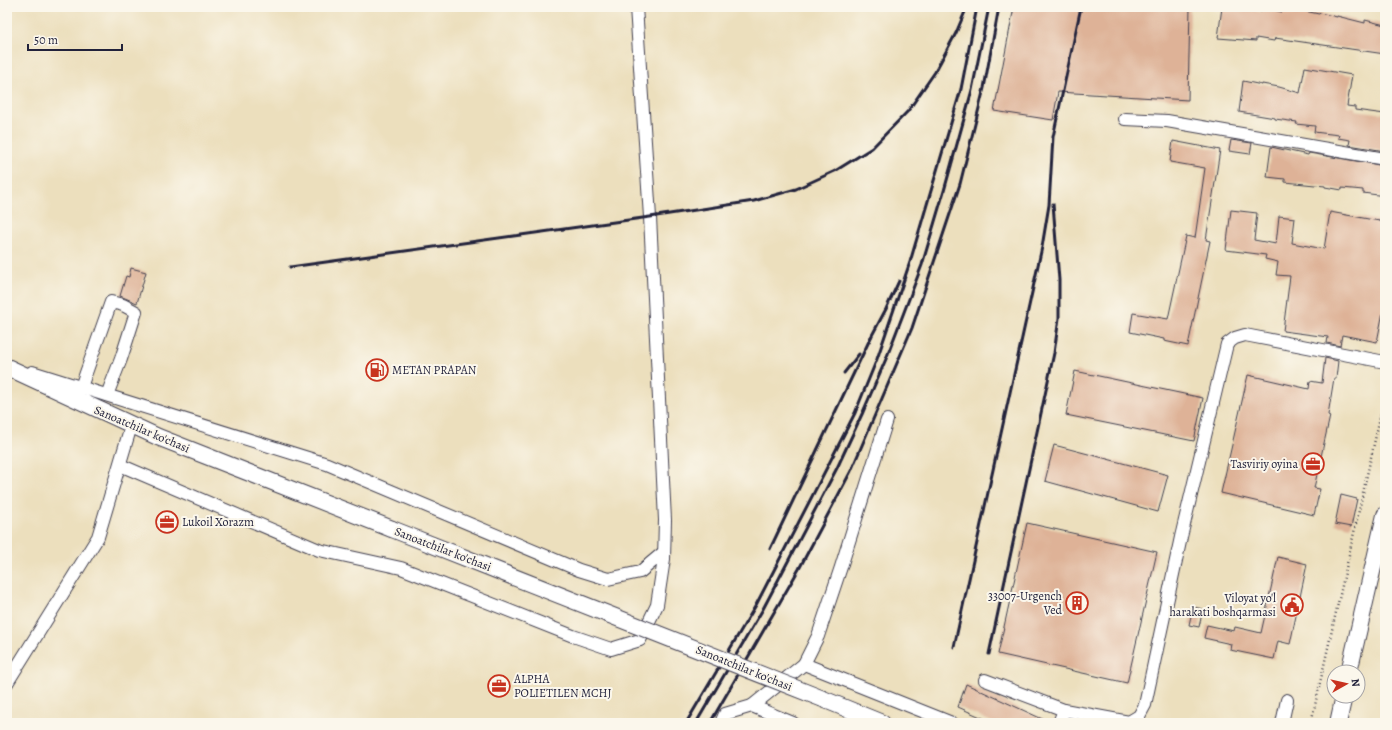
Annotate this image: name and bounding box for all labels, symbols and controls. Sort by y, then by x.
scale bar [28,26,122,52]
text: 50 m [34,32,58,48]
fuel station icon: METAN PRAPAN [364,357,390,383]
place label: METAN PRAPAN [392,362,477,378]
street label: Sanoatchilar ko'chasi [92,402,192,456]
office icon: Tasviriy oyina [1300,451,1326,477]
place label: Tasviriy oyina [1231,456,1298,472]
office icon: Lukoil Xorazm [154,509,180,535]
place label: Lukoil Xorazm [182,514,254,530]
street label: Sanoatchilar ko'chasi [392,523,494,575]
place label: 33007-Urgench Ved [988,588,1063,618]
building icon: 33007-Urgench Ved [1064,590,1090,616]
place label: Viloyat yo'l harakati boshqarmasi [1169,590,1276,620]
public building icon: Viloyat yo'l harakati boshqarmasi [1279,592,1305,618]
street label: Sanoatchilar ko'chasi [693,641,795,695]
north arrow [1326,664,1366,704]
place label: ALPHA POLIETILEN MCHJ [513,671,612,701]
office icon: ALPHA POLIETILEN MCHJ [486,673,512,699]
text: N [1347,678,1363,688]

